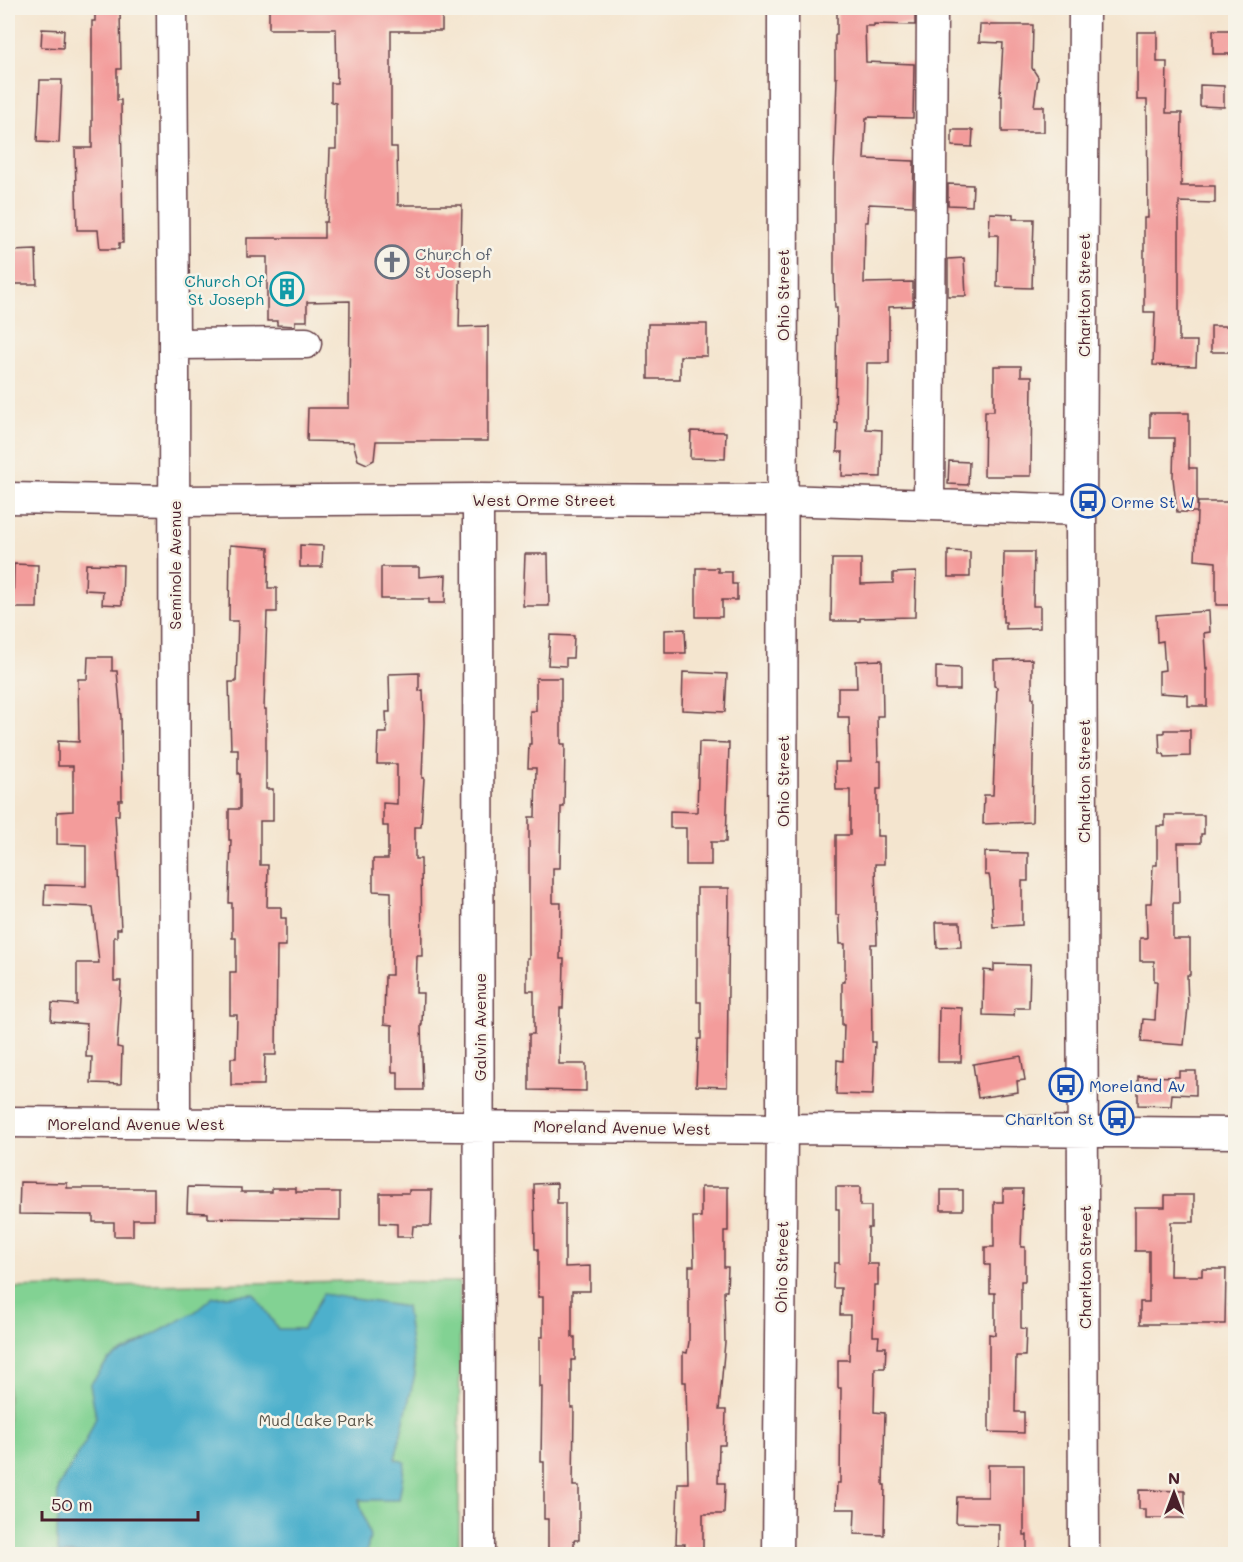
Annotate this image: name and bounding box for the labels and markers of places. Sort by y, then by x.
place label: Church of St Joseph [415,243,492,282]
church icon: Church of St Joseph [374,244,410,280]
place label: Church Of St Joseph [184,270,265,309]
building icon: Church Of St Joseph [269,271,305,307]
bus stop icon: Orme St W [1070,483,1106,519]
place label: Orme St W [1111,491,1195,512]
bus stop icon: Moreland Av [1048,1067,1084,1103]
place label: Moreland Av [1089,1075,1185,1096]
bus stop icon: Charlton St [1099,1100,1135,1136]
place label: Charlton St [1005,1108,1094,1129]

